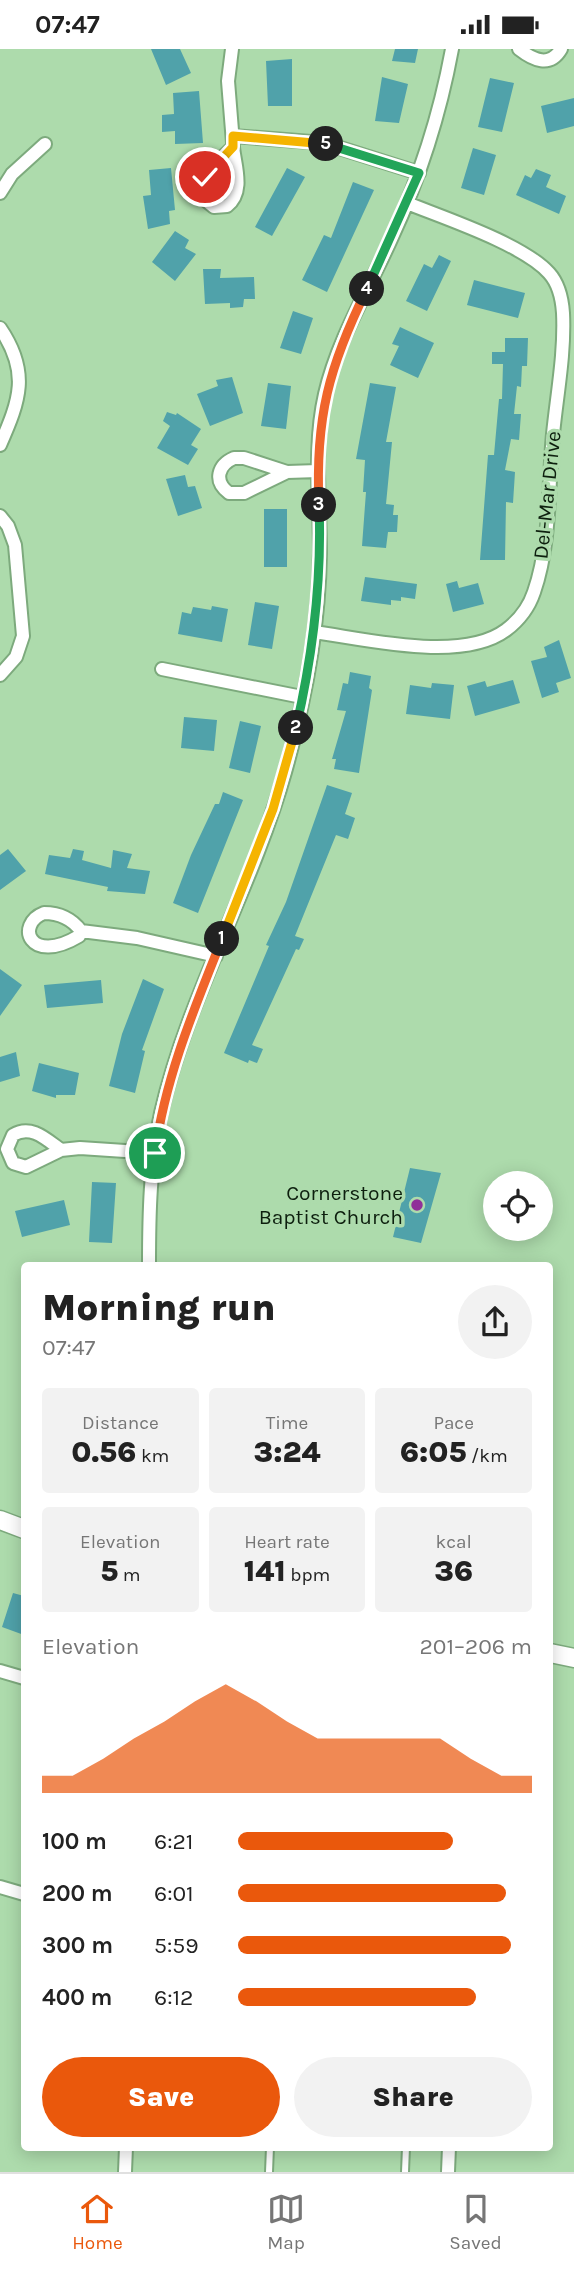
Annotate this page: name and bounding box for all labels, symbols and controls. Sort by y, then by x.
text: 07:47 [35,9,100,40]
pin: 5 [308,127,344,161]
text: 5 [320,132,331,154]
pin [175,147,235,207]
icon: check [186,158,224,196]
pin: 4 [350,271,384,307]
text: 4 [361,277,372,299]
street label: Del-Mar Drive [528,430,566,560]
pin: 3 [302,487,336,523]
text: 3 [313,493,324,515]
pin: 2 [278,711,314,745]
text: 2 [290,716,301,738]
pin: 1 [204,921,240,957]
text: 1 [218,927,225,949]
pin [125,1123,185,1183]
icon: arrive [136,1134,174,1172]
map controls [483,1171,553,1241]
button: locate [483,1171,553,1241]
place label: Cornerstone Baptist Church [259,1181,403,1229]
marker: Cornerstone Baptist Church [409,1197,425,1213]
text: Morning run [42,1285,276,1330]
button: share [458,1285,532,1359]
text: 07:47 [42,1334,95,1361]
text: Distance [82,1412,159,1434]
text: Time [266,1412,308,1434]
text: Pace [433,1412,474,1434]
text: 0.56 [71,1434,136,1470]
text: 3:24 [254,1434,320,1470]
text: 6:05 [400,1434,466,1470]
text: km [136,1445,169,1467]
text: /km [466,1445,508,1467]
text: Elevation [80,1531,161,1553]
text: Heart rate [244,1531,330,1553]
text: kcal [436,1531,472,1553]
text: 5 [100,1553,118,1589]
text: 141 [244,1553,286,1589]
text: 36 [434,1553,473,1589]
text: m [118,1564,140,1586]
text: bpm [286,1564,330,1586]
text: Elevation [42,1633,139,1660]
text: 201–206 m [419,1633,532,1660]
text: 100 m [42,1828,107,1855]
text: 6:21 [154,1828,193,1855]
text: 200 m [42,1880,113,1907]
text: 6:01 [154,1880,194,1907]
text: 300 m [42,1932,113,1959]
text: 5:59 [154,1932,199,1959]
text: 400 m [42,1984,112,2011]
text: 6:12 [154,1984,193,2011]
button: Save [42,2057,280,2137]
button: Share [294,2057,532,2137]
tab: Home [72,2190,123,2254]
tab: Map [267,2190,305,2254]
tab: Saved [449,2190,502,2254]

